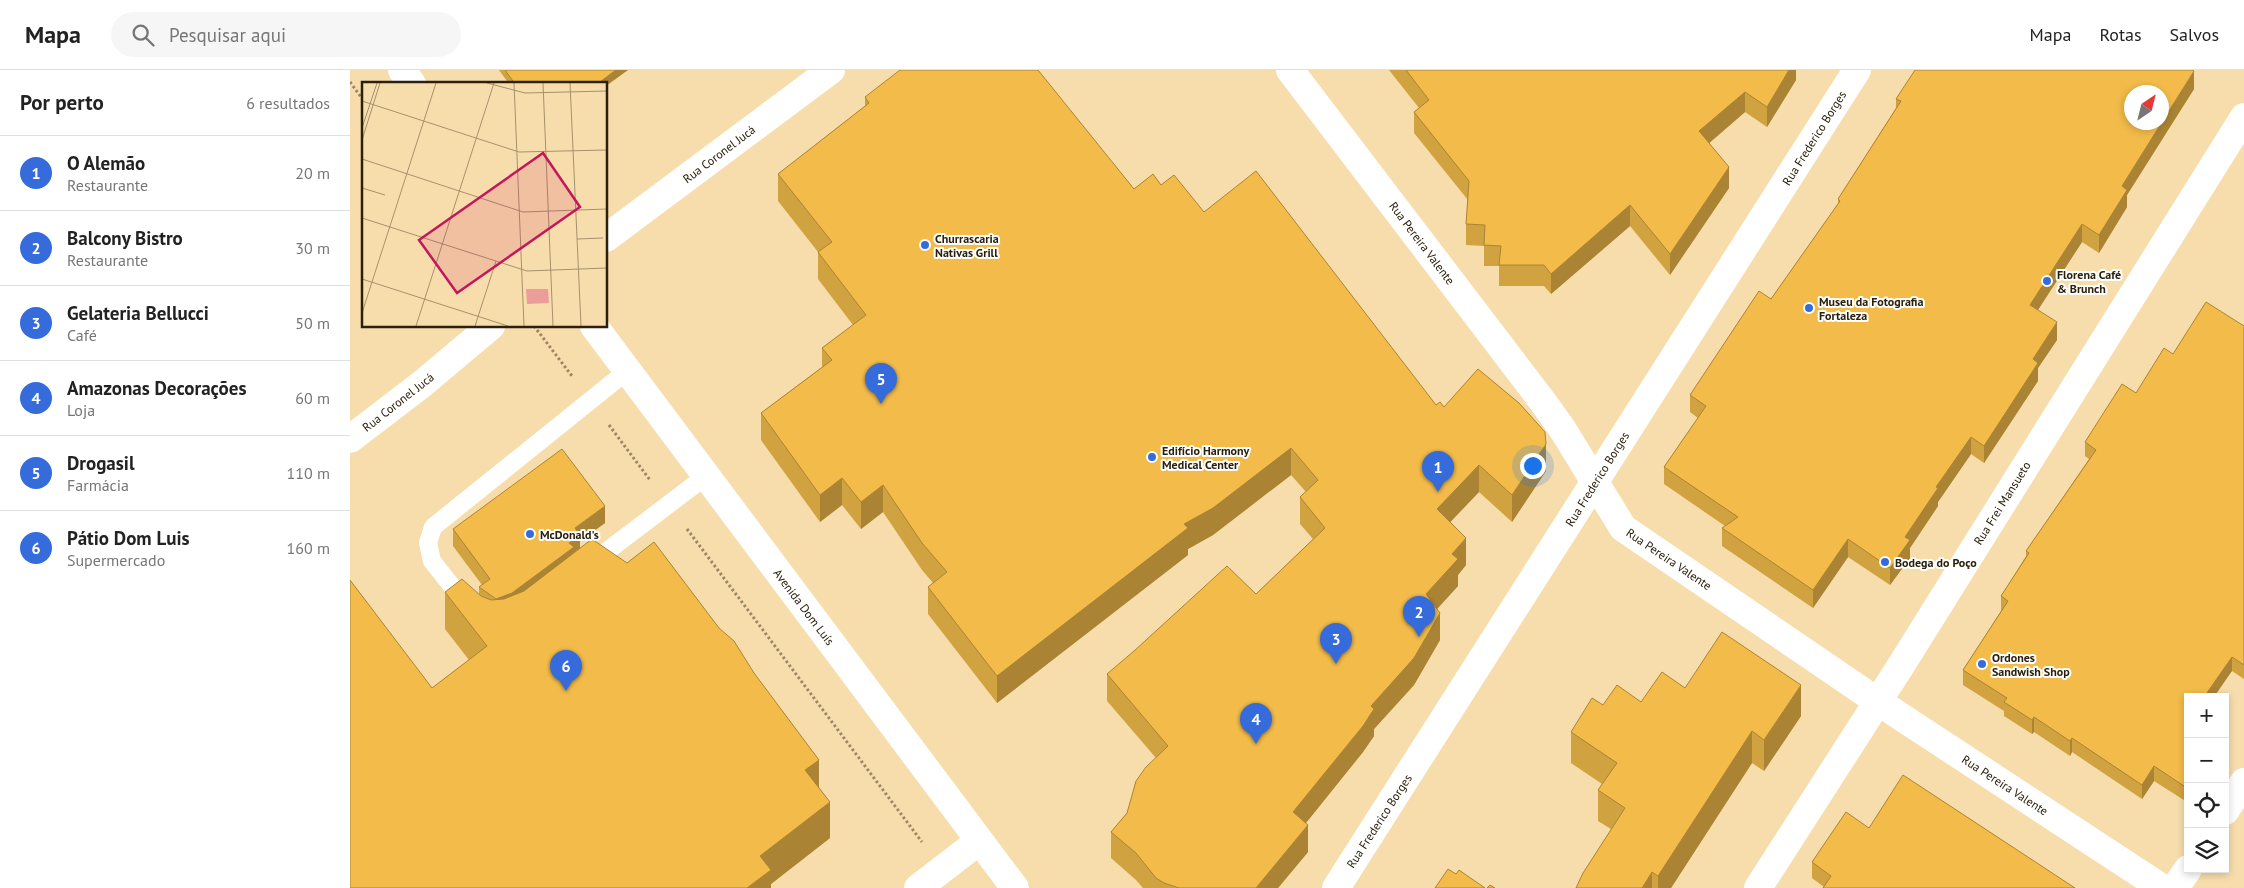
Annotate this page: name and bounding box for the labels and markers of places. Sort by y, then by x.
place label: Churrascaria Nativas Grill [935,231,999,260]
marker: Churrascaria Nativas Grill [919,239,931,251]
place label: Florena Café & Brunch [2057,267,2121,296]
marker: Florena Café & Brunch [2041,275,2053,287]
place label: Museu da Fotografia Fortaleza [1819,294,1924,323]
marker: Museu da Fotografia Fortaleza [1803,302,1815,314]
pin: 5 [865,363,897,404]
place label: Edifício Harmony Medical Center [1162,443,1250,472]
marker: Edifício Harmony Medical Center [1146,451,1158,463]
pin: 1 [1422,451,1454,492]
place label: McDonald's [540,527,599,542]
marker: McDonald's [524,528,536,540]
place label: Bodega do Poço [1895,555,1977,570]
marker: Bodega do Poço [1879,556,1891,568]
pin: 2 [1403,596,1435,637]
pin: 3 [1320,623,1352,664]
pin: 6 [550,650,582,691]
place label: Ordones Sandwish Shop [1992,650,2070,679]
marker: Ordones Sandwish Shop [1976,658,1988,670]
pin: 4 [1240,703,1272,744]

